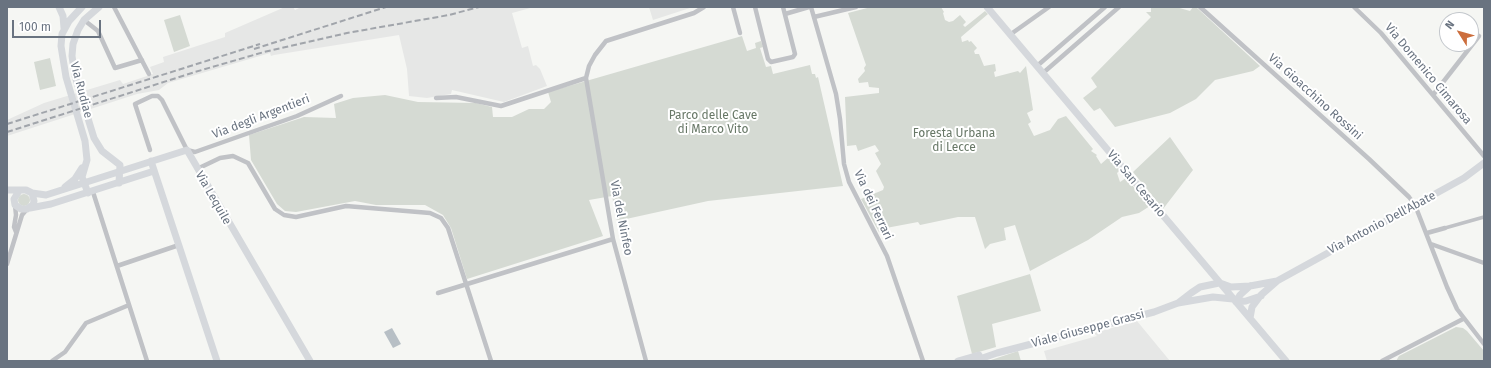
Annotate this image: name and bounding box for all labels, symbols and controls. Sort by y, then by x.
scale bar [14,12,103,38]
north arrow [1439,12,1479,52]
text: N [1442,18,1457,32]
text: 100 m [19,20,51,34]
street label: Via Domenico Cimarosa [1381,20,1475,128]
street label: Via Gioacchino Rossini [1265,51,1365,143]
street label: Via Rudiae [67,60,95,120]
street label: Via degli Argentieri [210,92,312,142]
park label: Parco delle Cave di Marco Vito [669,109,757,137]
park label: Foresta Urbana di Lecce [913,127,995,155]
street label: Via San Cesario [1104,148,1168,220]
street label: Via dei Ferrari [851,168,895,242]
street label: Via Lequile [192,169,234,227]
street label: Via del Ninfeo [607,179,635,257]
street label: Via Antonio Dell'Abate [1326,188,1438,258]
street label: Viale Giuseppe Grassi [1030,307,1146,351]

